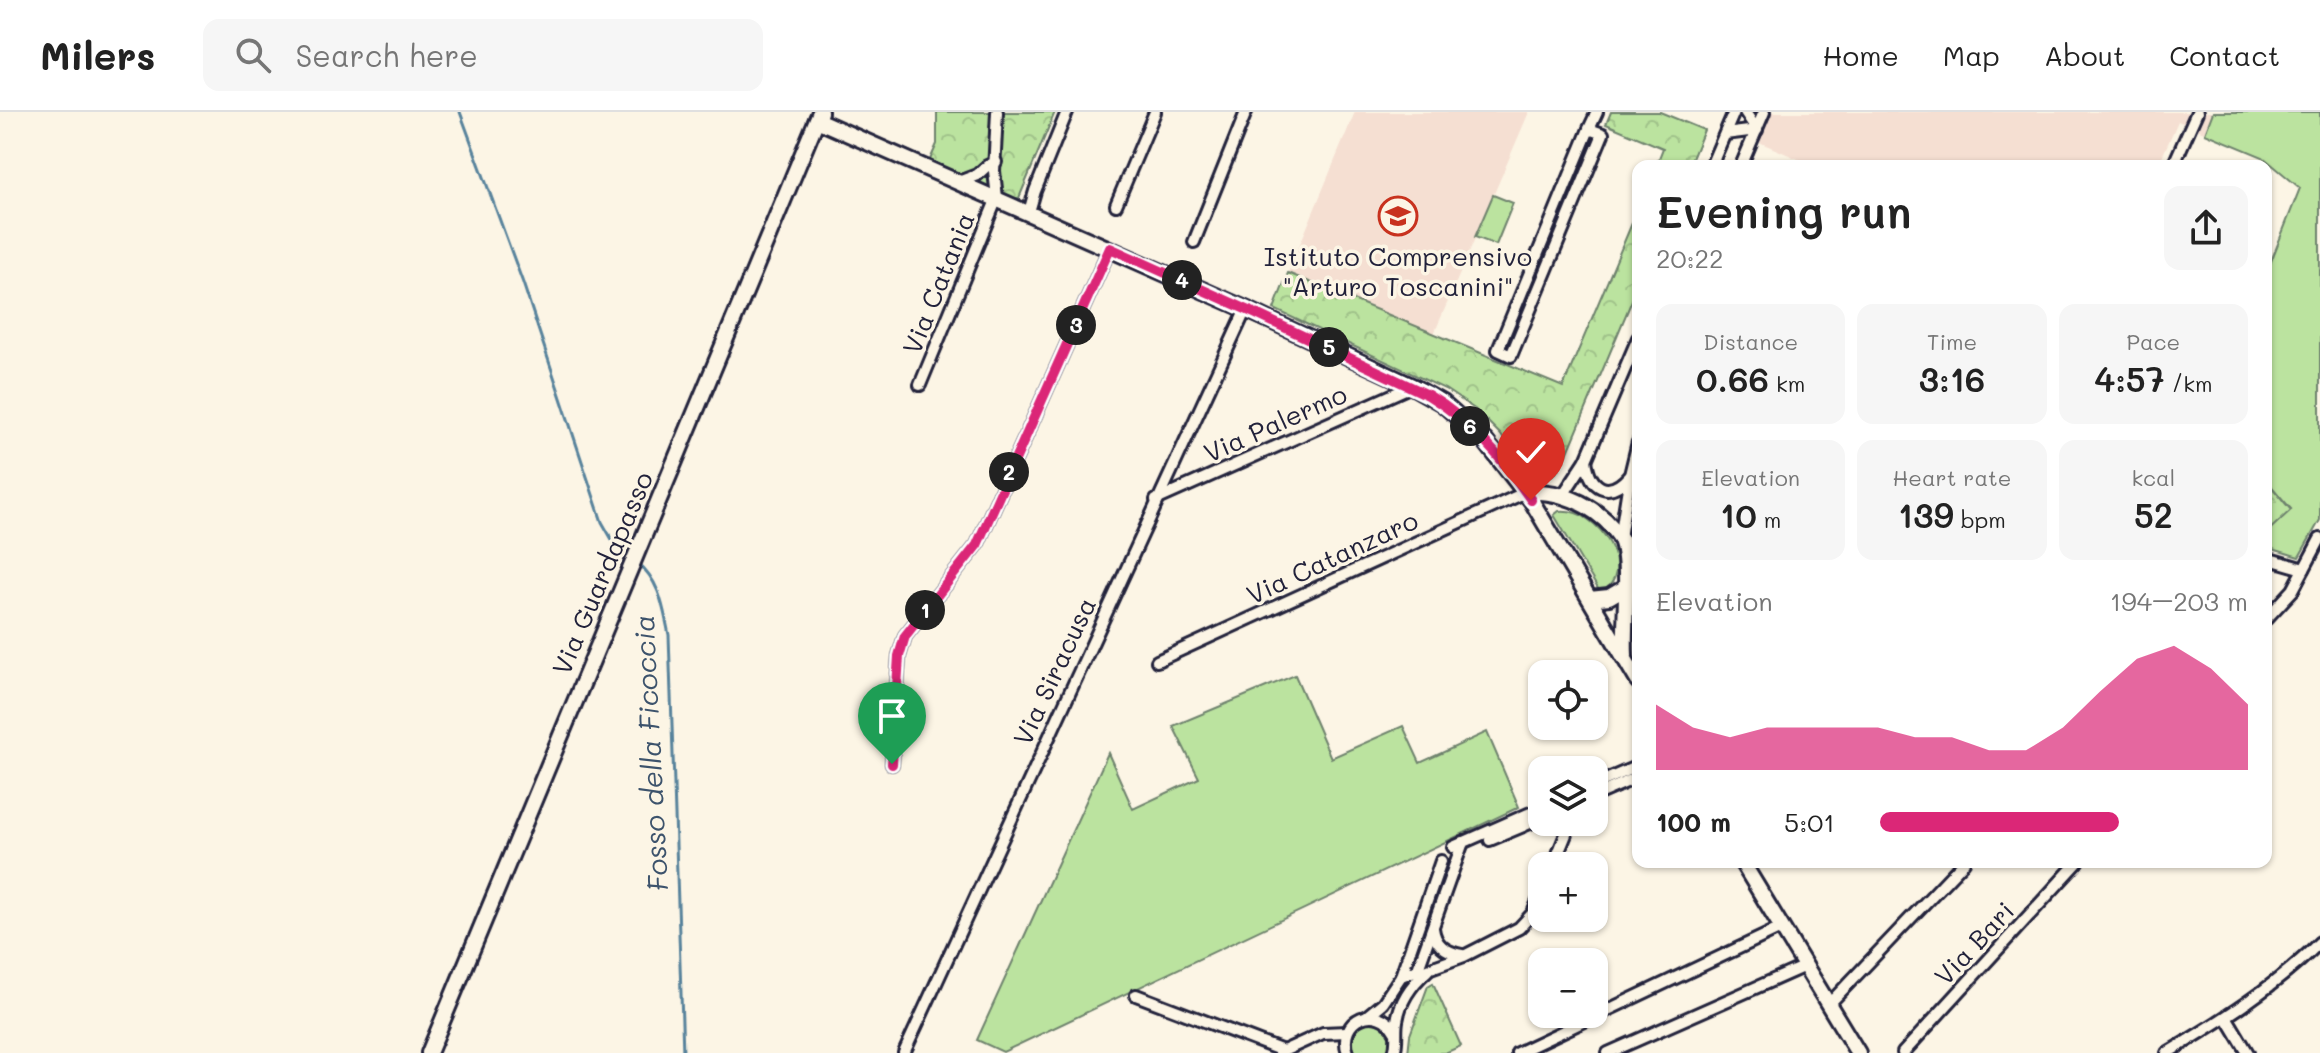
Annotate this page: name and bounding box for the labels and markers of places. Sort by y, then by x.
school or university icon: Istituto Comprensivo "Arturo Toscanini" [1377,195,1419,237]
place label: Istituto Comprensivo "Arturo Toscanini" [1264,239,1532,303]
pin: 4 [1162,260,1202,300]
pin: 3 [1056,305,1096,345]
pin: 5 [1309,327,1349,367]
pin: 6 [1450,406,1490,446]
pin [1497,418,1565,500]
pin: 2 [989,452,1029,492]
pin: 1 [905,590,945,630]
pin [858,682,926,764]

